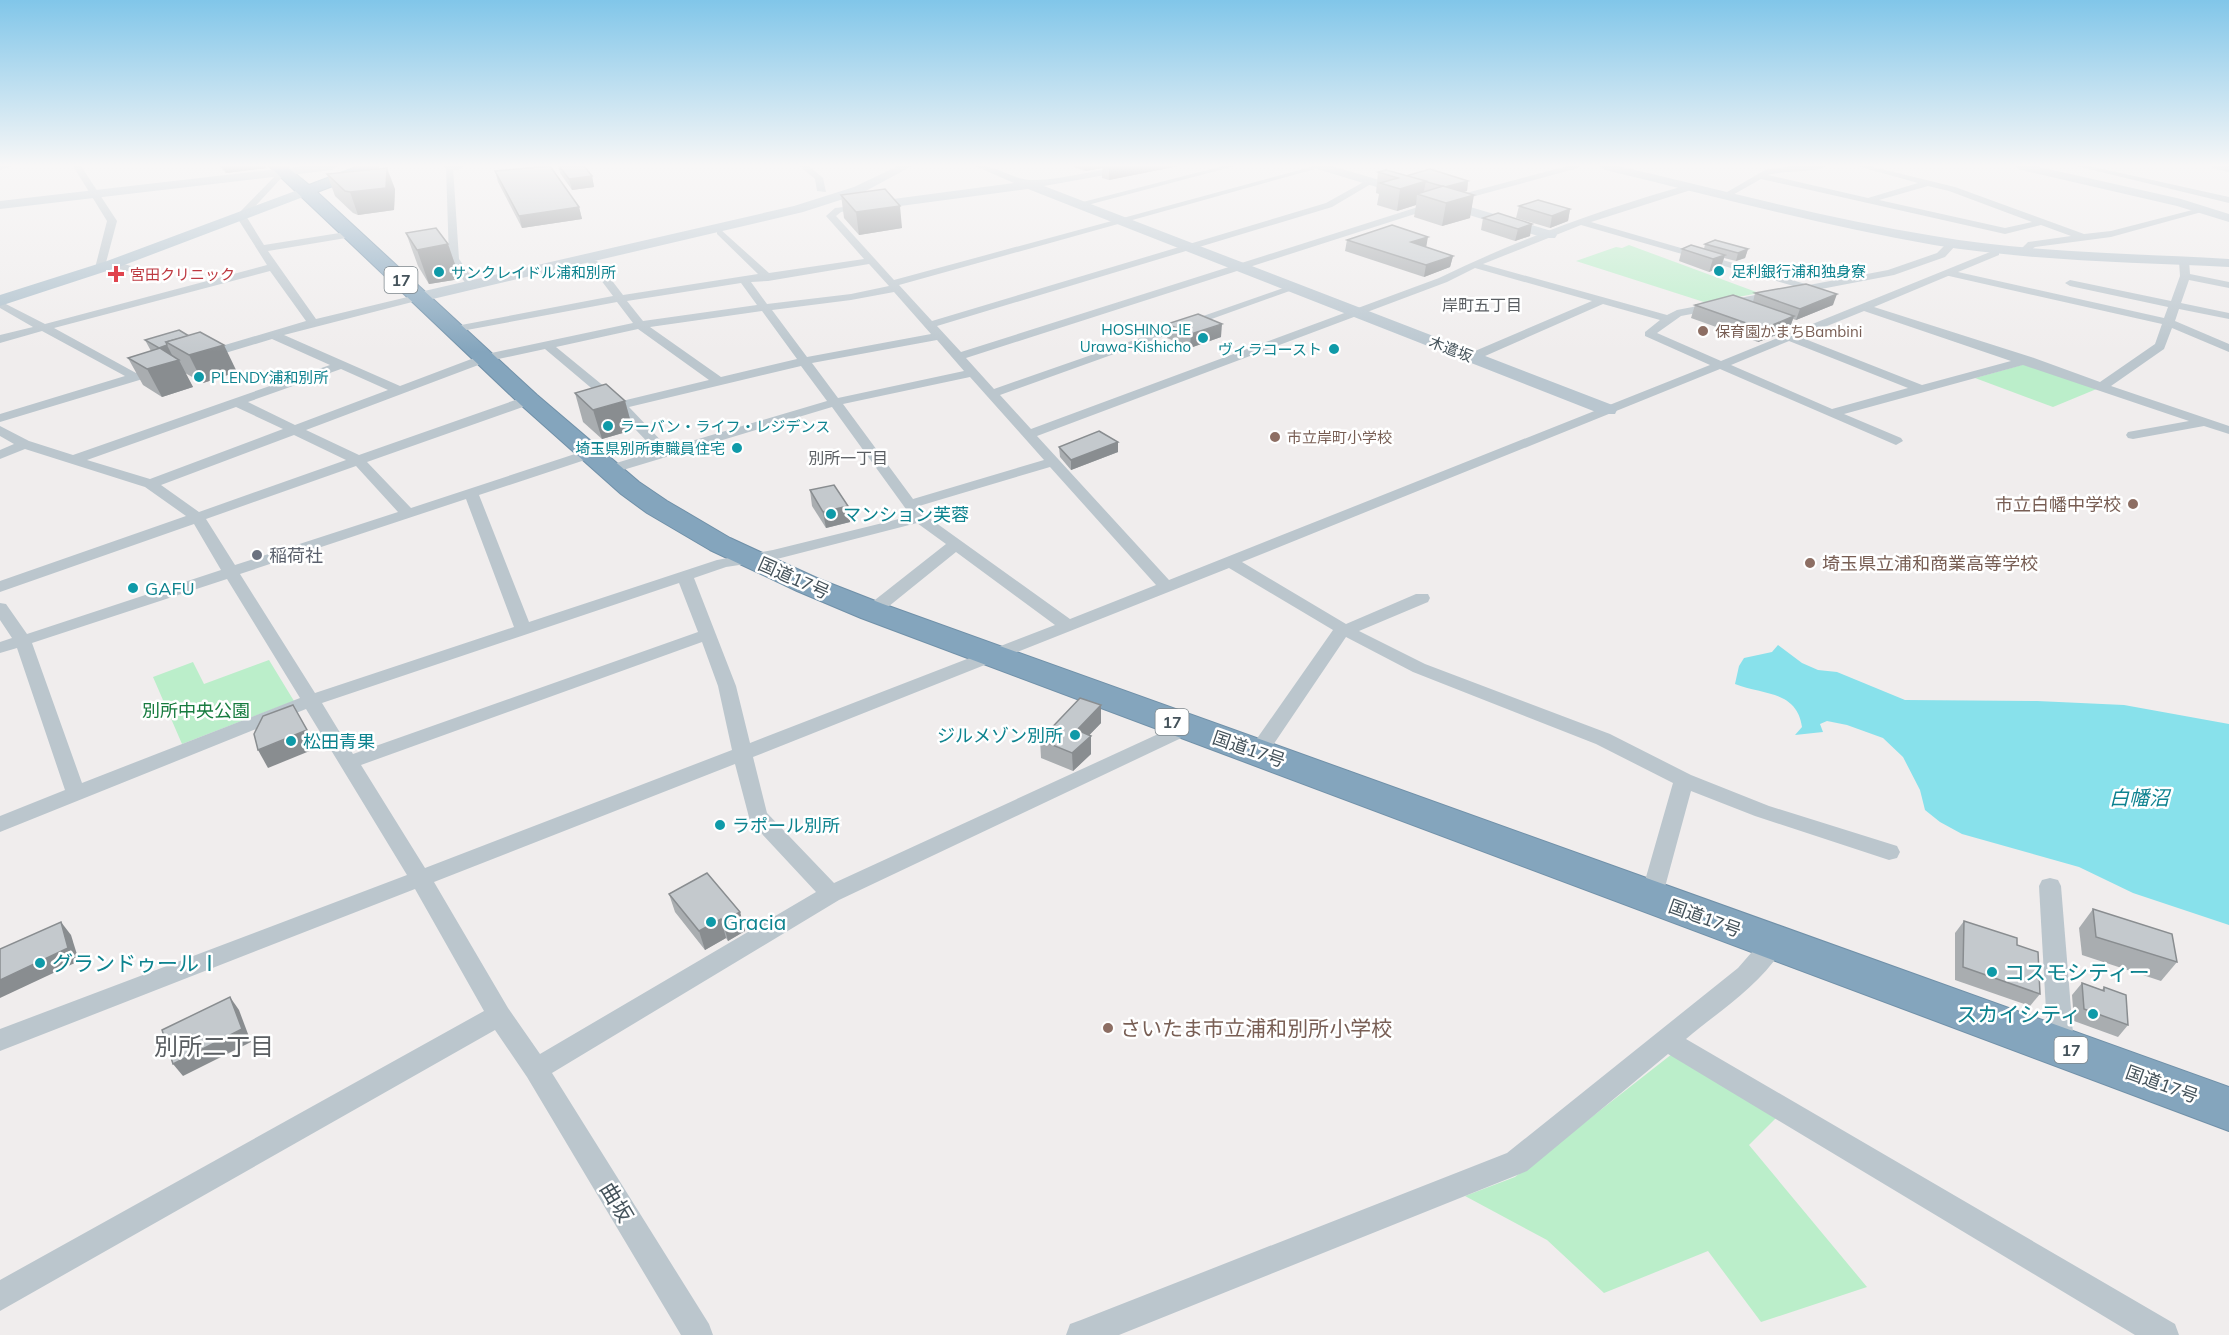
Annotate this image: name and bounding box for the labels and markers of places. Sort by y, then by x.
place label: 足利銀行浦和独身寮 [1731,262,1866,281]
place label: サンクレイドル浦和別所 [451,263,616,282]
marker: 足利銀行浦和独身寮 [1712,264,1726,278]
marker: 宮田クリニック [107,265,125,283]
place label: 宮田クリニック [130,265,235,284]
marker: サンクレイドル浦和別所 [432,265,446,279]
place label: HOSHINO-IE Urawa-Kishicho [1080,320,1191,356]
place label: 保育園かまちBambini [1715,322,1862,341]
marker: 保育園かまちBambini [1696,324,1710,338]
marker: HOSHINO-IE Urawa-Kishicho [1196,331,1210,345]
place label: ヴィラコースト [1218,340,1322,359]
marker: ヴィラコースト [1327,342,1341,356]
place label: PLENDY浦和別所 [211,368,329,387]
marker: PLENDY浦和別所 [192,370,206,384]
place label: ラーバン・ライフ・レジデンス [620,417,830,436]
marker: ラーバン・ライフ・レジデンス [601,419,615,433]
place label: 市立岸町小学校 [1287,428,1392,447]
marker: 市立岸町小学校 [1268,430,1282,444]
place label: 埼玉県別所東職員住宅 [575,439,725,458]
marker: 埼玉県別所東職員住宅 [730,441,744,455]
place label: 市立白幡中学校 [1995,493,2121,516]
marker: 市立白幡中学校 [2126,497,2140,511]
place label: マンション芙蓉 [843,503,969,526]
marker: マンション芙蓉 [824,507,838,521]
place label: 稲荷社 [269,544,323,567]
marker: 稲荷社 [250,548,264,562]
place label: 埼玉県立浦和商業高等学校 [1822,552,2038,575]
marker: 埼玉県立浦和商業高等学校 [1803,556,1817,570]
place label: GAFU [145,577,195,600]
marker: GAFU [126,581,140,595]
place label: ジルメゾン別所 [937,724,1063,747]
marker: ジルメゾン別所 [1068,728,1082,742]
place label: 松田青果 [303,730,375,753]
marker: 松田青果 [284,734,298,748]
place label: ラポール別所 [732,814,840,837]
marker: ラポール別所 [713,818,727,832]
place label: Gracia [723,909,786,935]
marker: Gracia [704,915,718,929]
place label: グランドゥールⅠ [52,950,220,976]
marker: グランドゥールⅠ [33,956,47,970]
place label: コスモシティー [2004,959,2150,985]
marker: コスモシティー [1985,965,1999,979]
place label: スカイシティ [1956,1001,2081,1027]
marker: スカイシティ [2086,1007,2100,1021]
place label: さいたま市立浦和別所小学校 [1120,1015,1392,1041]
marker: さいたま市立浦和別所小学校 [1101,1021,1115,1035]

